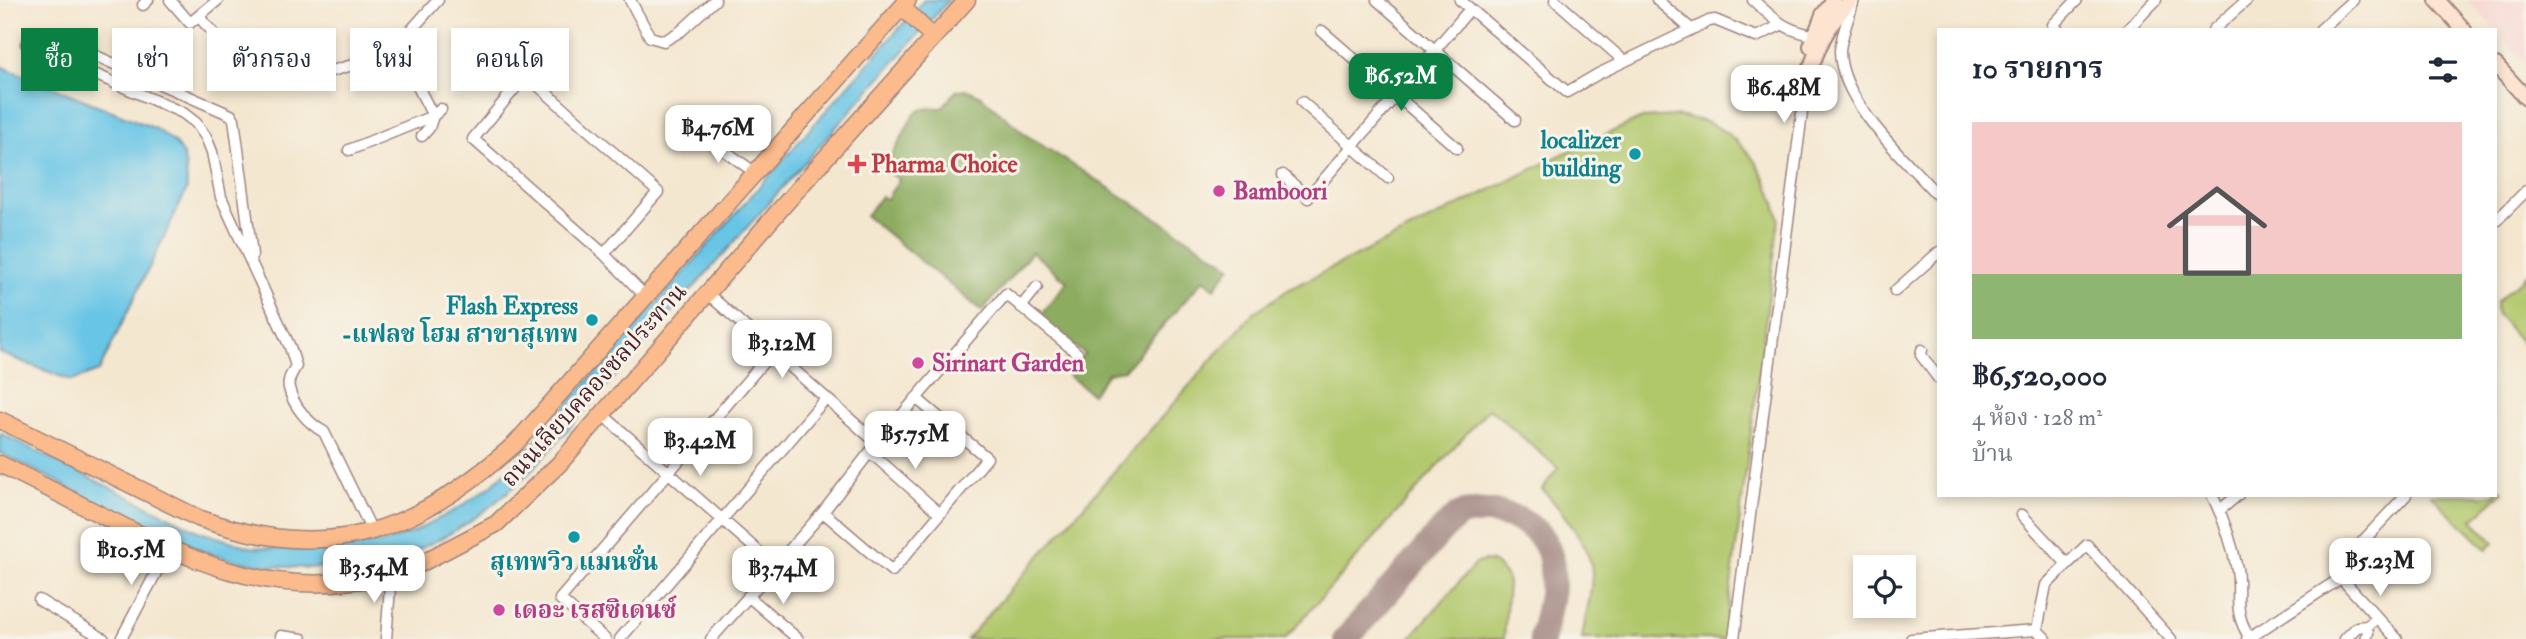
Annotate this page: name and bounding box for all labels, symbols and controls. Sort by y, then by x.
chip: ซื้อ [21,28,98,91]
chip: เช่า [112,28,193,91]
chip: ตัวกรอง [207,28,336,91]
chip: ใหม่ [350,28,437,91]
chip: คอนโด [451,28,569,91]
text: 10 รายการ [1972,50,2103,87]
icon: filters [2424,51,2462,89]
pin: ฿6.52M [1344,54,1458,113]
text: ฿6.52M [1365,61,1437,90]
pin: ฿6.48M [1727,66,1841,125]
text: ฿6.48M [1747,73,1821,102]
pin: ฿4.76M [661,106,775,165]
text: ฿4.76M [681,113,755,142]
place label: localizer building [1540,125,1622,184]
marker: localizer building [1627,146,1643,162]
place label: Pharma Choice [871,149,1018,180]
marker: Pharma Choice [849,156,865,172]
icon: home [2154,168,2280,294]
place label: Bamboori [1233,176,1328,207]
marker: Bamboori [1211,183,1227,199]
street label: ถนนเลียบคลองชลประทาน [494,277,694,493]
place label: Flash Express -แฟลช โฮม สาขาสุเทพ [342,291,578,350]
marker: Flash Express -แฟลช โฮม สาขาสุเทพ [584,312,600,328]
pin: ฿3.12M [725,320,839,380]
text: ฿3.12M [748,328,816,357]
place label: Sirinart Garden [932,348,1085,379]
marker: Sirinart Garden [910,355,926,371]
text: ฿6,520,000 [1972,357,2107,394]
text: 4 ห้อง · 128 m² [1972,403,2103,432]
pin: ฿5.75M [858,412,972,471]
pin: ฿3.42M [643,419,757,478]
text: ฿5.75M [880,419,950,448]
text: ฿3.42M [664,426,736,455]
text: บ้าน [1972,439,2013,468]
pin: ฿10.5M [74,528,188,587]
marker: สุเทพวิว แมนชั่น [566,529,582,545]
text: ฿10.5M [96,535,166,564]
pin: ฿5.23M [2323,538,2437,598]
place label: สุเทพวิว แมนชั่น [490,544,658,578]
pin: ฿3.54M [317,546,431,605]
pin: ฿3.74M [726,546,840,606]
text: ฿5.23M [2345,546,2415,575]
text: ฿3.54M [339,553,409,582]
text: ฿3.74M [748,554,818,583]
map controls [1853,555,1916,618]
button: locate [1853,555,1916,618]
place label: เดอะ เรสซิเดนซ์ [513,595,677,626]
marker: เดอะ เรสซิเดนซ์ [491,602,507,618]

